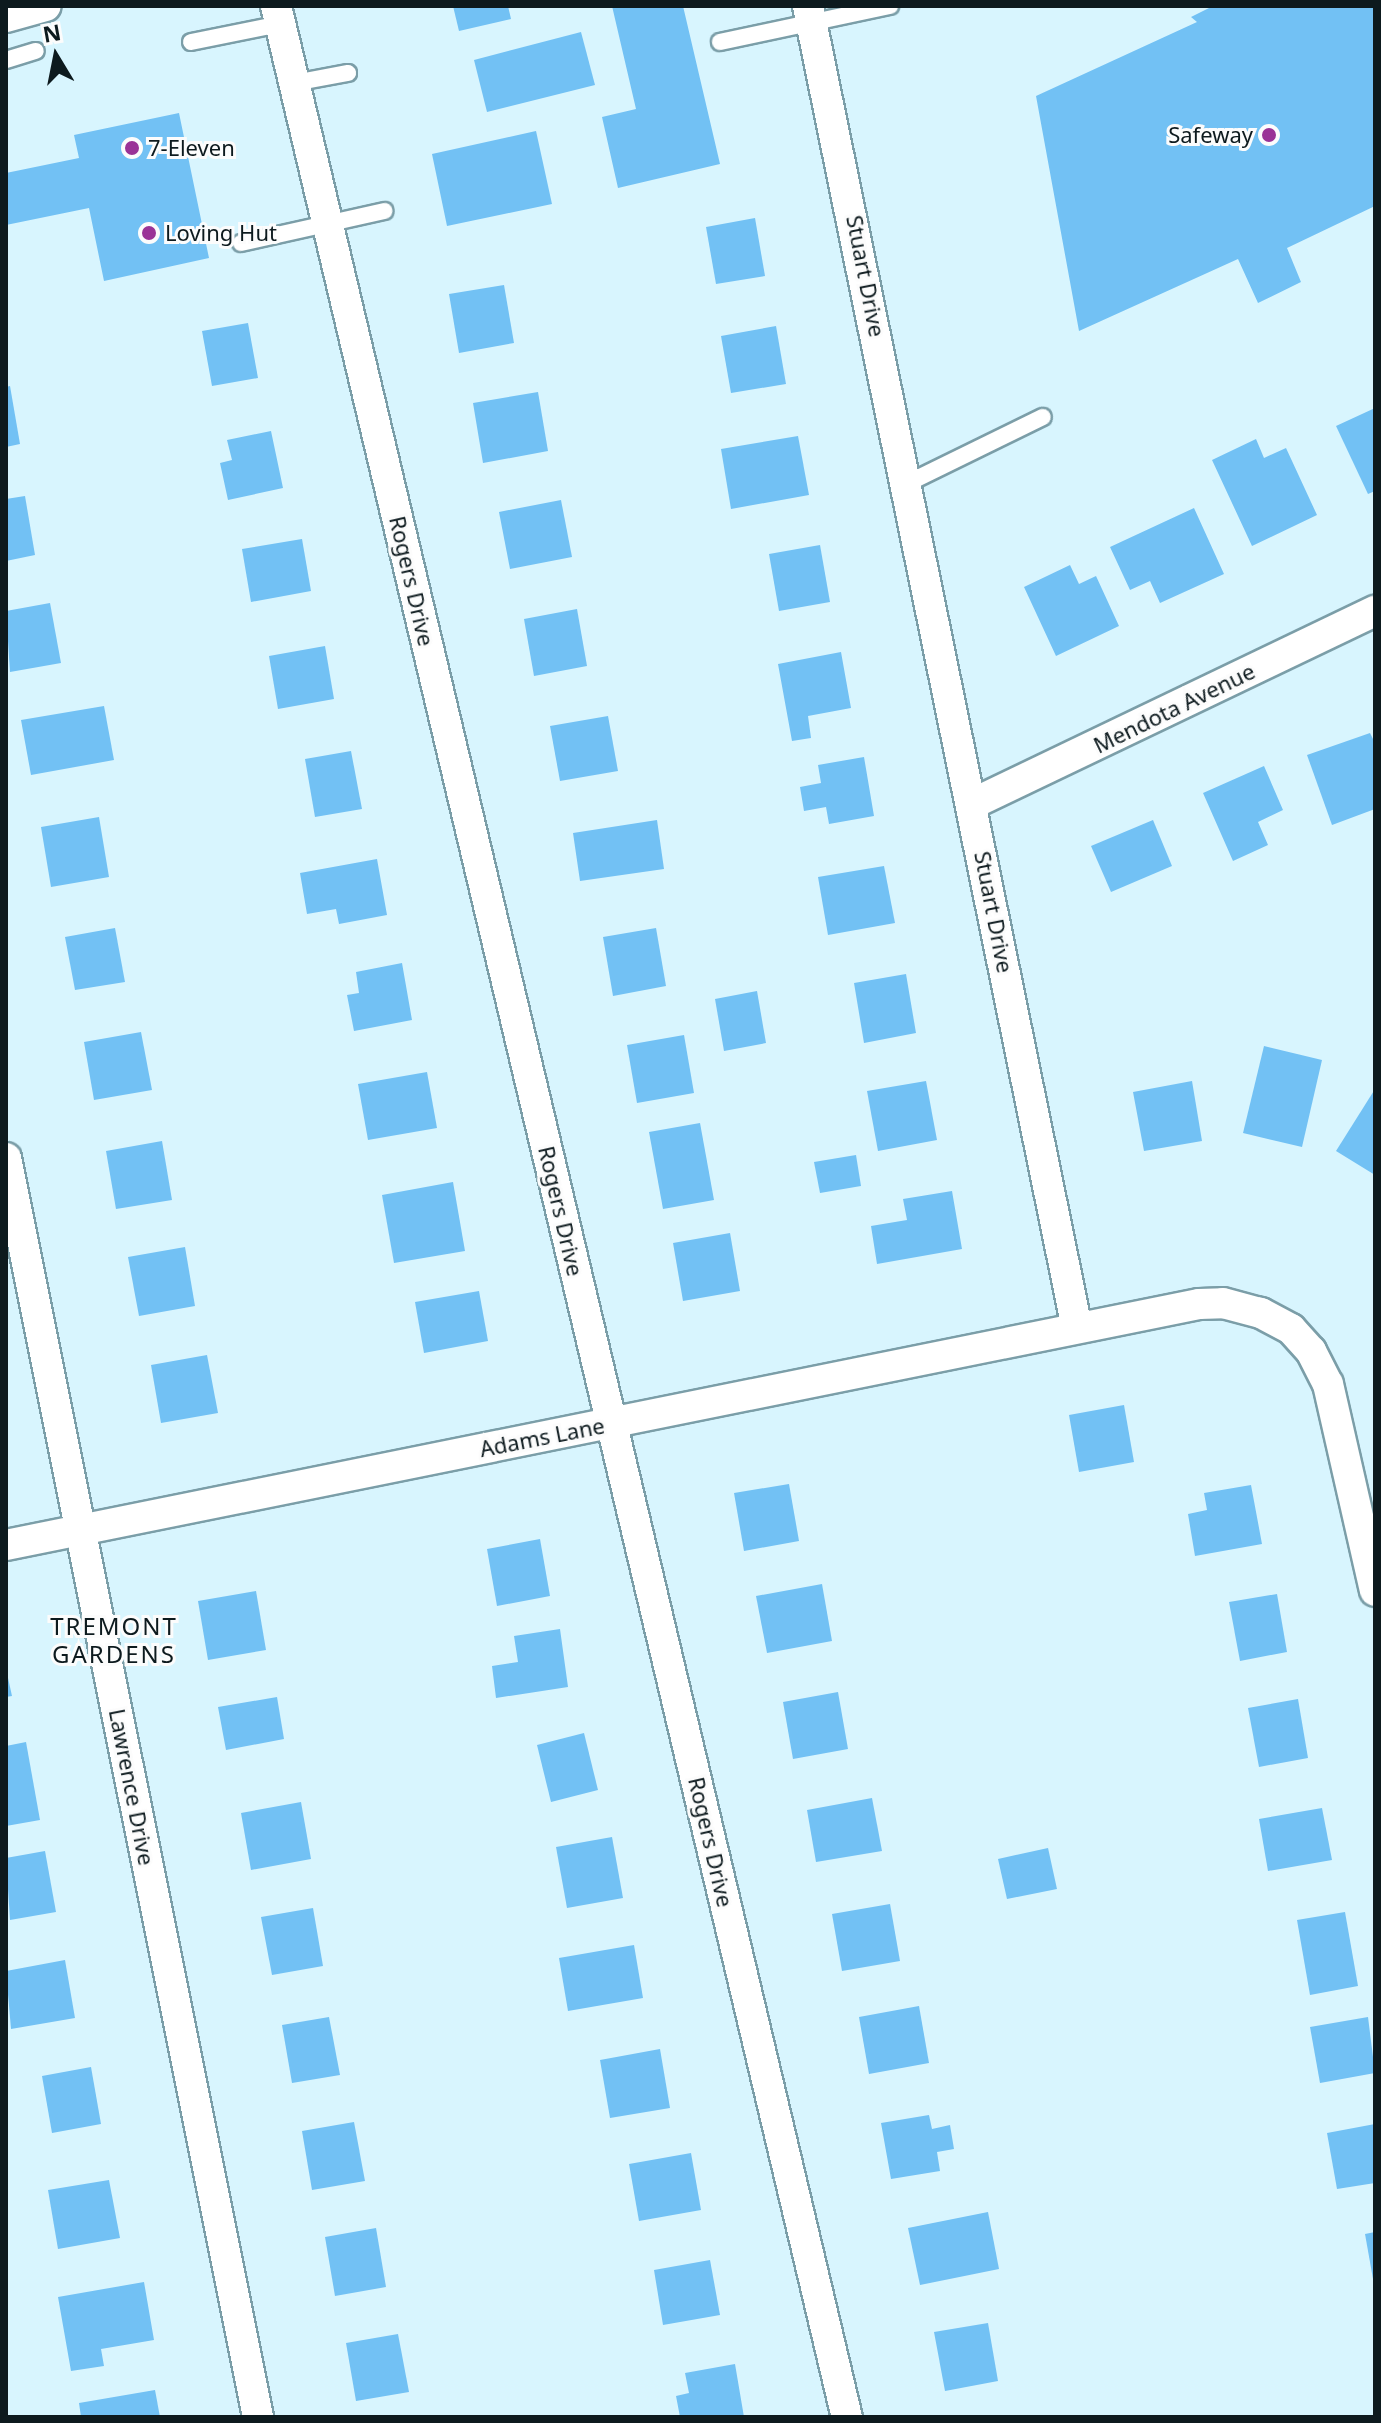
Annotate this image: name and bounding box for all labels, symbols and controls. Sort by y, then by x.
north arrow [16,16,96,96]
text: N [40,16,63,49]
place label: Safeway [1168,122,1253,148]
marker: Safeway [1260,126,1278,144]
place label: 7-Eleven [148,135,235,161]
marker: 7-Eleven [123,139,141,157]
street label: Stuart Drive [841,213,891,339]
place label: Loving Hut [165,220,277,246]
marker: Loving Hut [140,224,158,242]
street label: Rogers Drive [384,513,440,649]
street label: Mendota Avenue [1089,658,1259,758]
street label: Stuart Drive [969,849,1019,975]
street label: Rogers Drive [533,1143,589,1279]
street label: Adams Lane [477,1412,607,1462]
district label: TREMONT GARDENS [50,1612,178,1668]
street label: Lawrence Drive [104,1706,160,1868]
street label: Rogers Drive [683,1774,739,1910]

